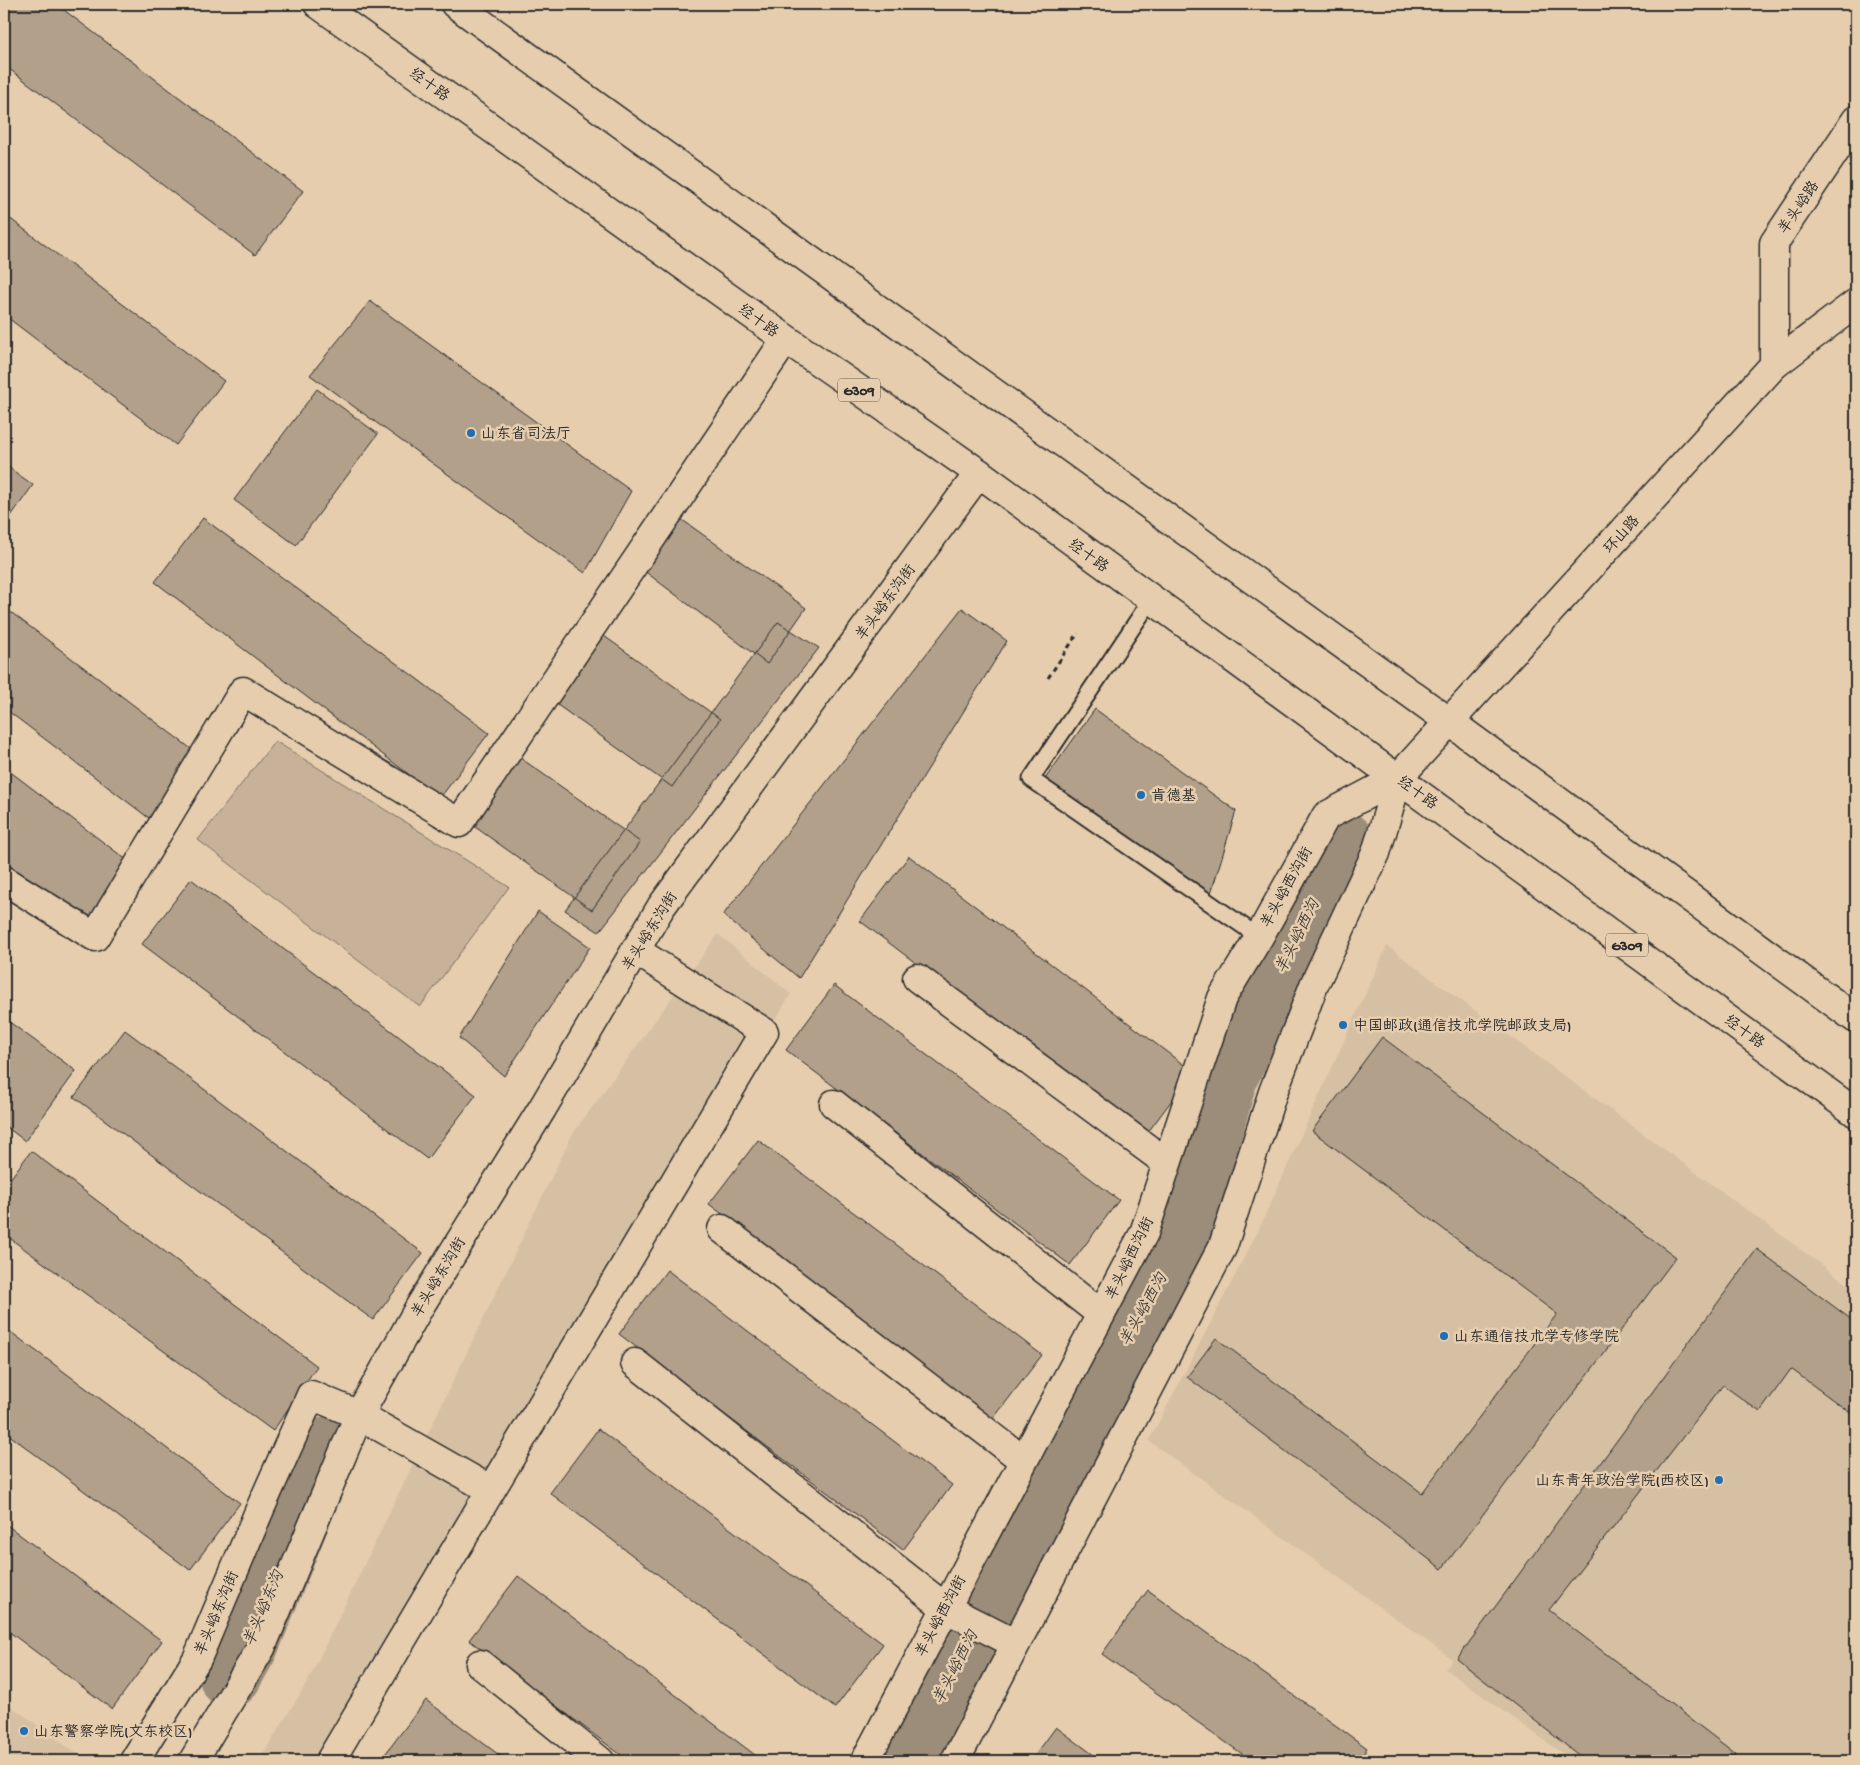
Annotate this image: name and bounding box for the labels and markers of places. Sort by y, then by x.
place label: 山东省司法厅 [481,426,571,444]
marker: 山东省司法厅 [465,427,477,439]
place label: 肯德基 [1151,787,1196,806]
marker: 肯德基 [1135,789,1147,801]
place label: 中国邮政(通信技术学院邮政支局) [1353,1017,1572,1036]
marker: 中国邮政(通信技术学院邮政支局) [1337,1019,1349,1031]
place label: 山东通信技术学专修学院 [1454,1328,1619,1347]
marker: 山东通信技术学专修学院 [1438,1330,1450,1342]
place label: 山东青年政治学院(西校区) [1536,1472,1709,1491]
marker: 山东青年政治学院(西校区) [1713,1474,1725,1486]
place label: 山东警察学院(文东校区) [34,1723,193,1742]
marker: 山东警察学院(文东校区) [18,1725,30,1737]

